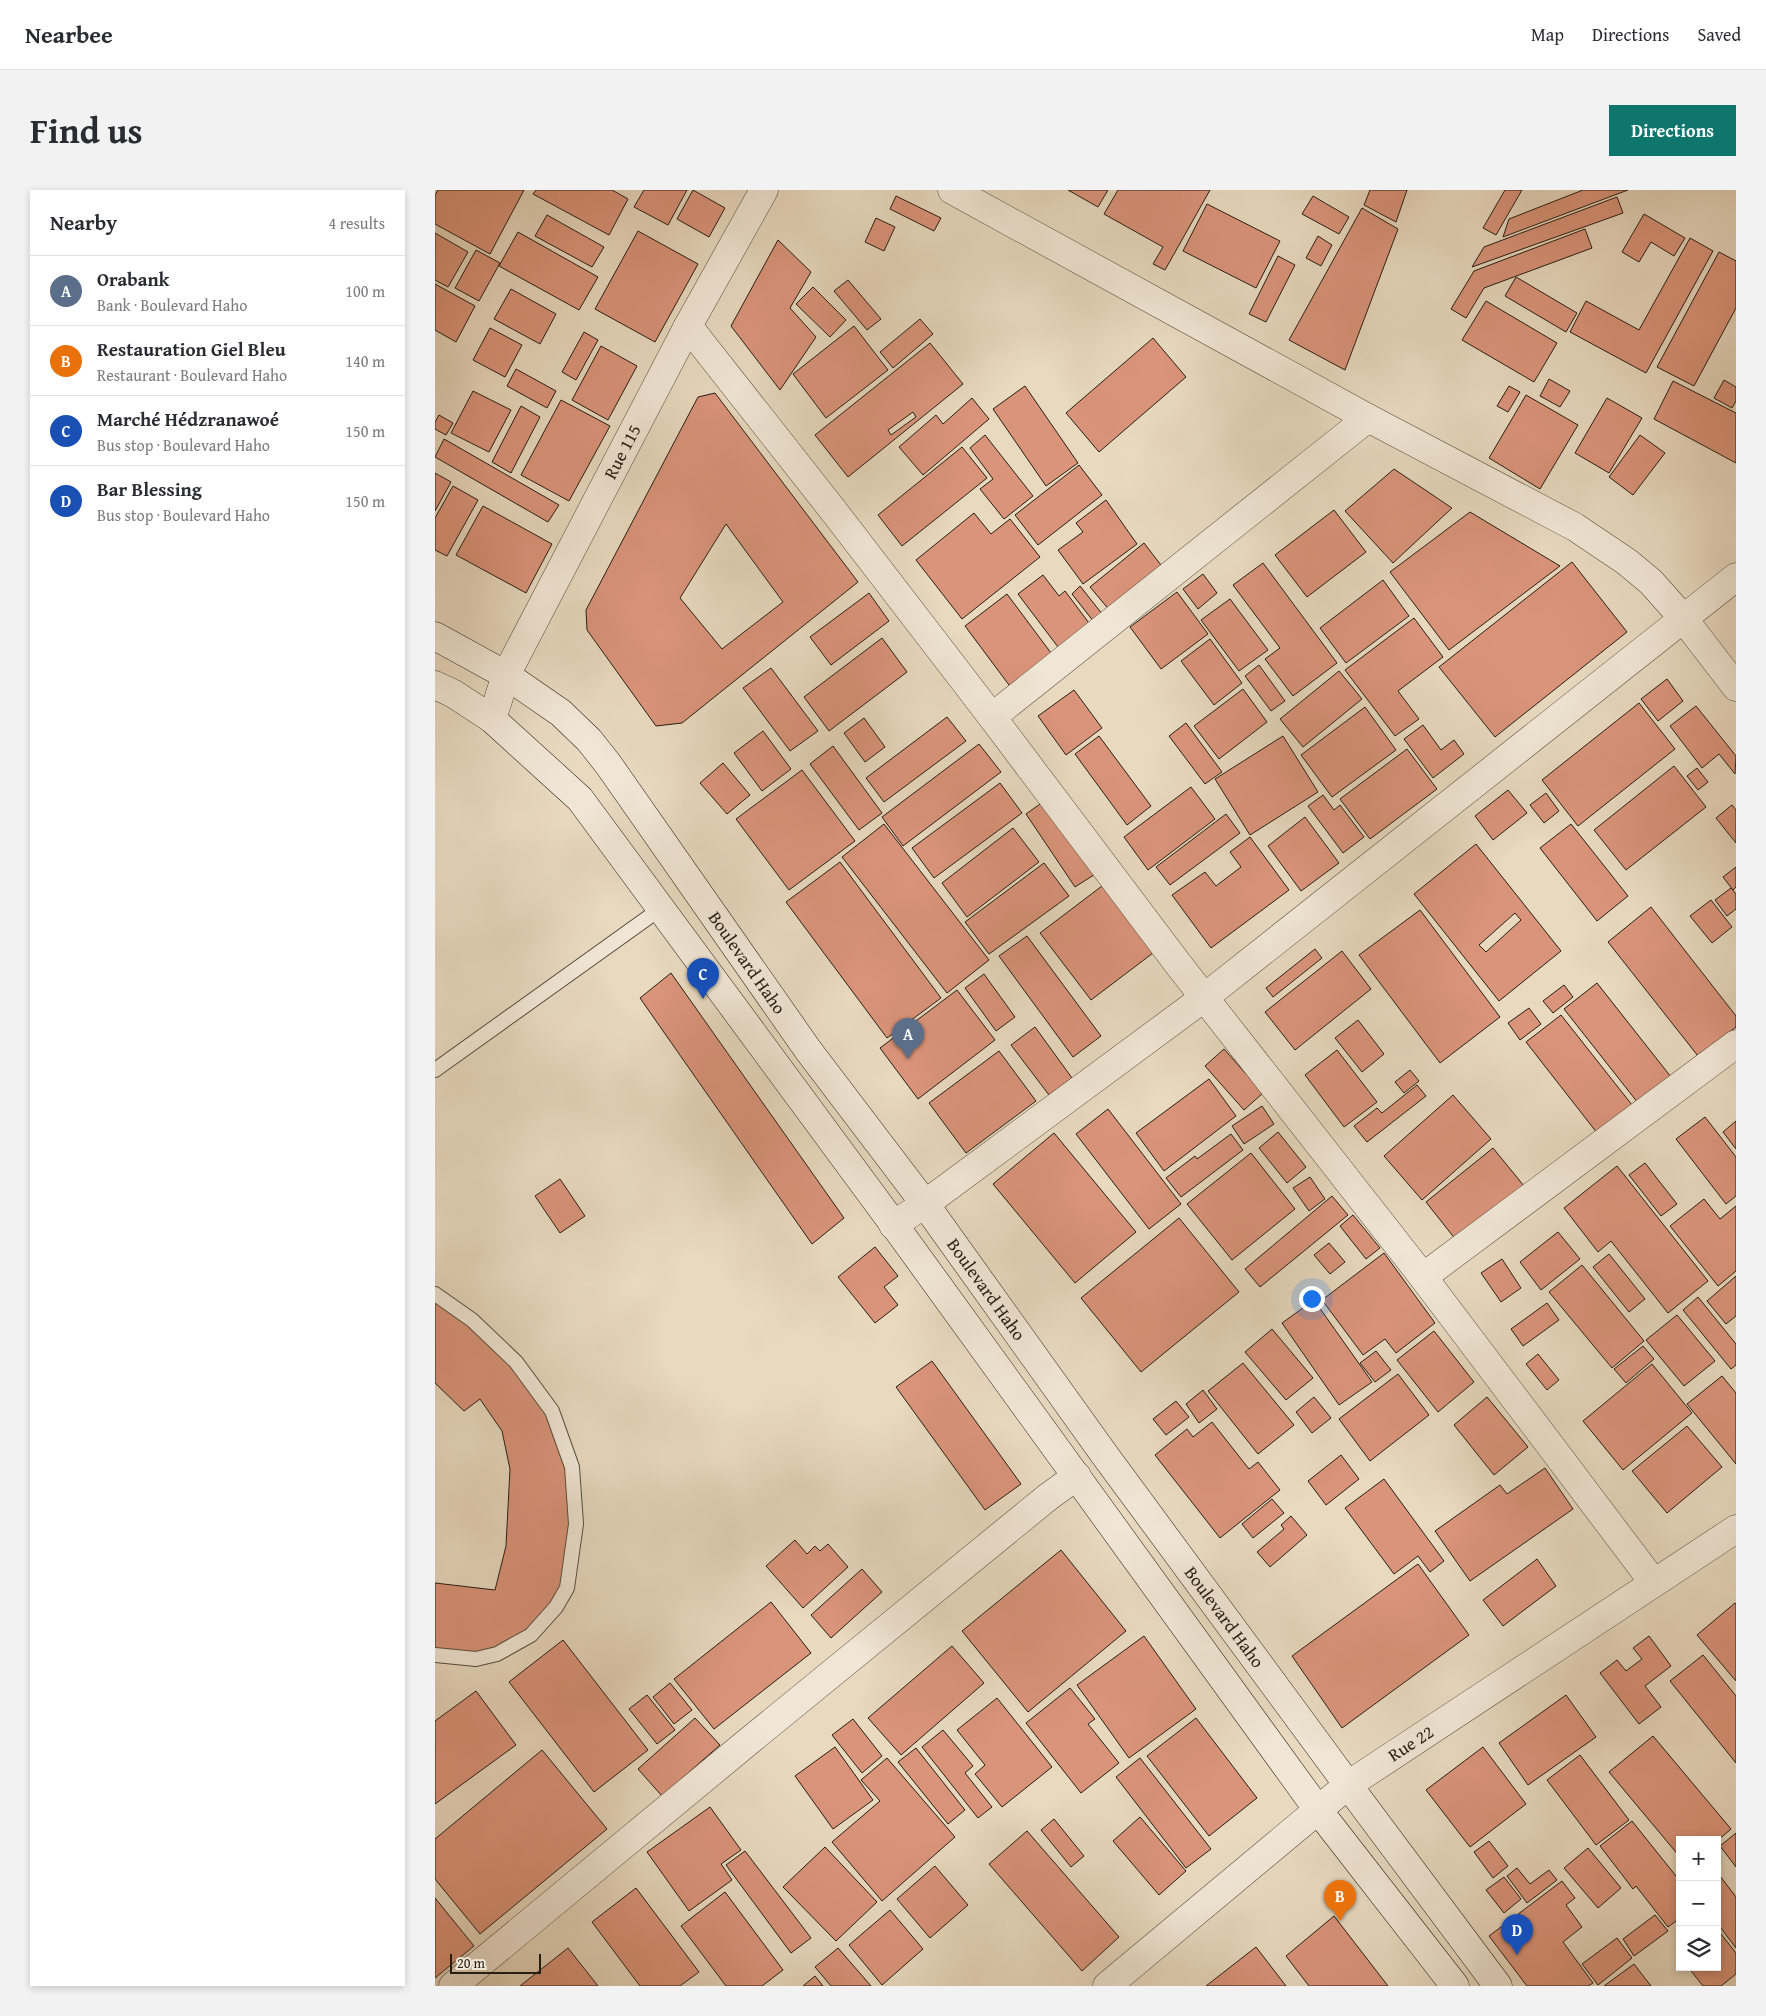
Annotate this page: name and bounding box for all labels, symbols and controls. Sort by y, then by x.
text: Nearbee [25,17,113,52]
text: Map [1531,21,1564,48]
text: Directions [1592,21,1669,48]
text: Saved [1697,21,1741,48]
text: Find us [30,105,143,156]
button: Directions [1609,105,1736,156]
text: Nearby [50,207,117,238]
text: 4 results [328,211,385,235]
text: Orabank [97,265,169,293]
text: A [61,279,71,303]
text: 100 m [345,279,385,303]
text: Bank · Boulevard Haho [97,293,247,317]
text: Restauration Giel Bleu [97,335,286,363]
text: B [61,349,71,373]
text: 140 m [345,349,385,373]
text: Restaurant · Boulevard Haho [97,363,287,387]
text: Marché Hédzranawoé [97,405,279,433]
text: C [61,419,71,443]
text: 150 m [345,419,385,443]
street label: Rue 115 [596,419,648,484]
text: Bus stop · Boulevard Haho [97,433,270,457]
text: Bar Blessing [97,475,202,503]
text: D [61,489,71,513]
text: 150 m [345,489,385,513]
text: Bus stop · Boulevard Haho [97,503,270,527]
street label: Boulevard Haho [702,905,793,1020]
pin: C [687,958,719,999]
pin: A [892,1018,924,1059]
street label: Boulevard Haho [941,1232,1033,1346]
your location [1299,1286,1325,1312]
street label: Boulevard Haho [1178,1560,1271,1673]
street label: Rue 22 [1382,1718,1439,1768]
map controls [1676,1836,1721,1971]
button: + [1676,1836,1721,1881]
pin: B [1324,1880,1356,1921]
button: − [1676,1881,1721,1926]
pin: D [1501,1914,1533,1955]
button: layers [1676,1926,1721,1971]
scale bar [450,1951,541,1974]
text: 20 m [457,1953,485,1973]

